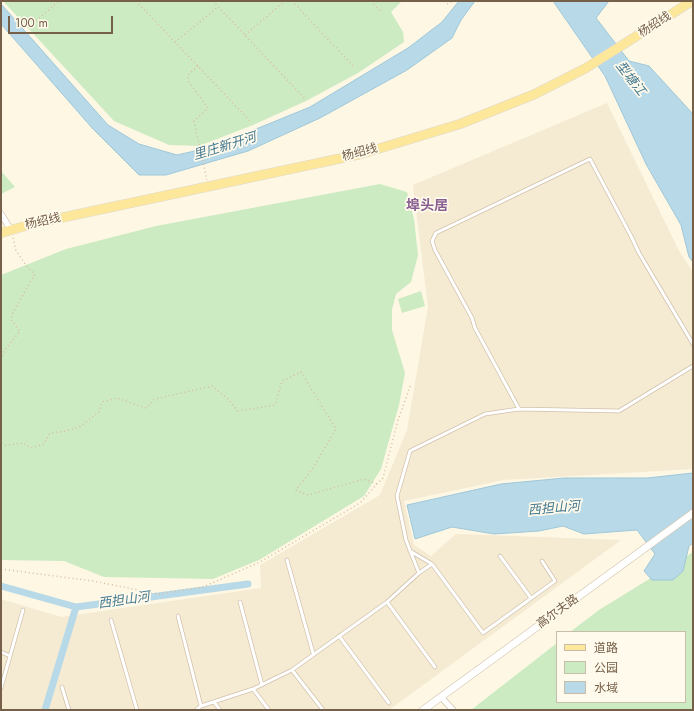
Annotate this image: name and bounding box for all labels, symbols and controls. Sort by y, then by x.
scale bar [10,8,115,34]
street label: 杨绍线 [636,9,674,41]
text: 100 m [15,14,48,32]
water label: 型塘江 [612,59,648,99]
water label: 里庄新开河 [192,130,258,164]
street label: 杨绍线 [341,141,379,165]
district label: 埠头居 [406,199,448,215]
street label: 杨绍线 [24,211,62,233]
water label: 西担山河 [527,499,581,519]
water label: 西担山河 [97,590,151,612]
street label: 高尔夫路 [534,592,582,632]
legend [556,631,686,703]
text: 道路 [594,639,618,657]
text: 公园 [594,659,618,677]
text: 水域 [594,679,618,697]

